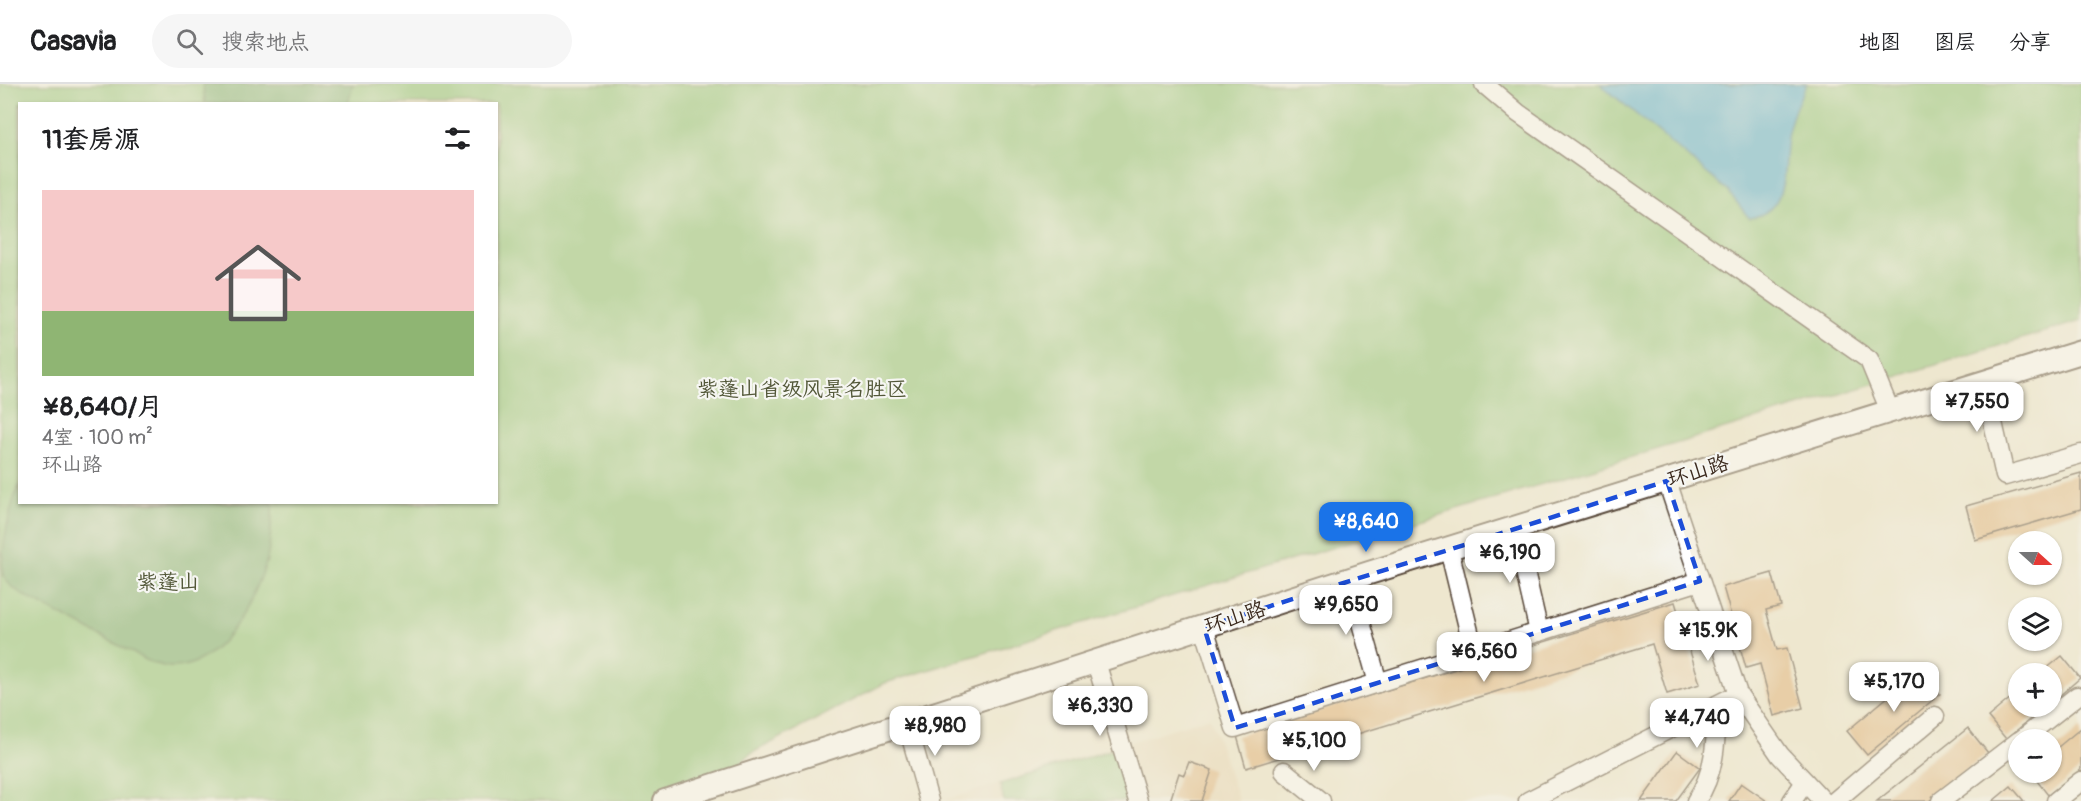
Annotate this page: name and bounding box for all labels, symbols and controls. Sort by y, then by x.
search box [152,14,572,68]
text: Casavia [30,24,116,59]
icon: search [173,25,206,58]
text: 搜索地点 [221,28,309,56]
text: 地图 [1859,29,1901,56]
text: 图层 [1934,29,1976,56]
text: 分享 [2009,29,2051,56]
icon: filters [441,122,474,155]
text: 11套房源 [42,124,140,156]
icon: home [204,229,312,337]
park label: 紫蓬山省级风景名胜区 [697,376,907,403]
pin: ¥7,550 [1928,382,2026,433]
text: ¥7,550 [1945,389,2009,414]
text: ¥8,640/月 [42,391,163,423]
text: 4室 · 100 m² [42,425,153,450]
street label: 环山路 [1664,449,1732,494]
text: 环山路 [42,452,102,477]
pin: ¥8,640 [1317,502,1415,553]
text: ¥8,640 [1333,509,1399,534]
north arrow [2008,531,2062,585]
map controls [2008,531,2062,783]
pin: ¥6,190 [1461,533,1559,584]
text: ¥6,190 [1479,540,1541,565]
park label: 紫蓬山 [137,569,200,596]
pin: ¥9,650 [1297,585,1395,636]
text: ¥9,650 [1313,592,1379,617]
street label: 环山路 [1201,595,1269,640]
button: layers [2008,597,2062,651]
pin: ¥15.9K [1659,611,1757,662]
text: ¥15.9K [1678,618,1738,643]
pin: ¥6,560 [1435,632,1533,683]
text: ¥6,560 [1451,639,1517,664]
pin: ¥5,170 [1845,662,1943,713]
button: + [2008,663,2062,717]
text: ¥5,170 [1863,669,1925,694]
pin: ¥6,330 [1051,686,1149,737]
text: ¥6,330 [1067,693,1133,718]
pin: ¥4,740 [1648,698,1746,749]
text: ¥4,740 [1664,705,1730,730]
pin: ¥8,980 [886,706,984,757]
text: ¥8,980 [903,713,967,738]
pin: ¥5,100 [1265,721,1363,772]
text: ¥5,100 [1282,728,1346,753]
button: − [2008,729,2062,783]

